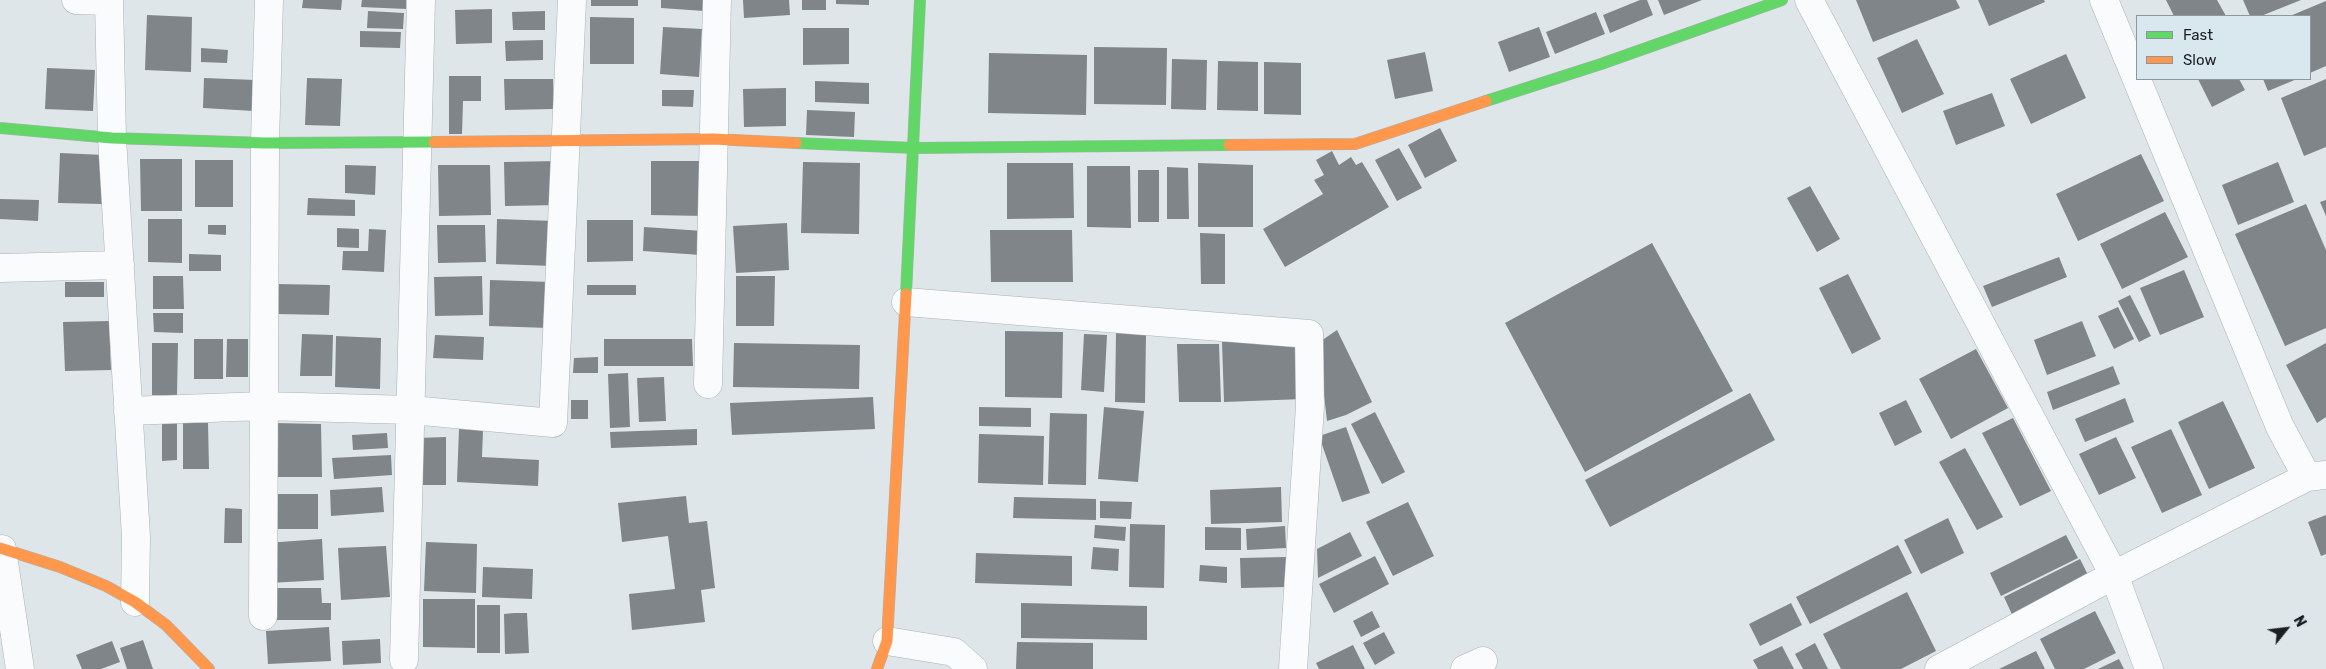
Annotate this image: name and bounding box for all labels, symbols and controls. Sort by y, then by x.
legend [2136,15,2311,80]
text: Fast [2183,26,2213,44]
text: Slow [2183,51,2216,69]
north arrow [2261,604,2311,654]
text: N [2290,613,2309,630]

